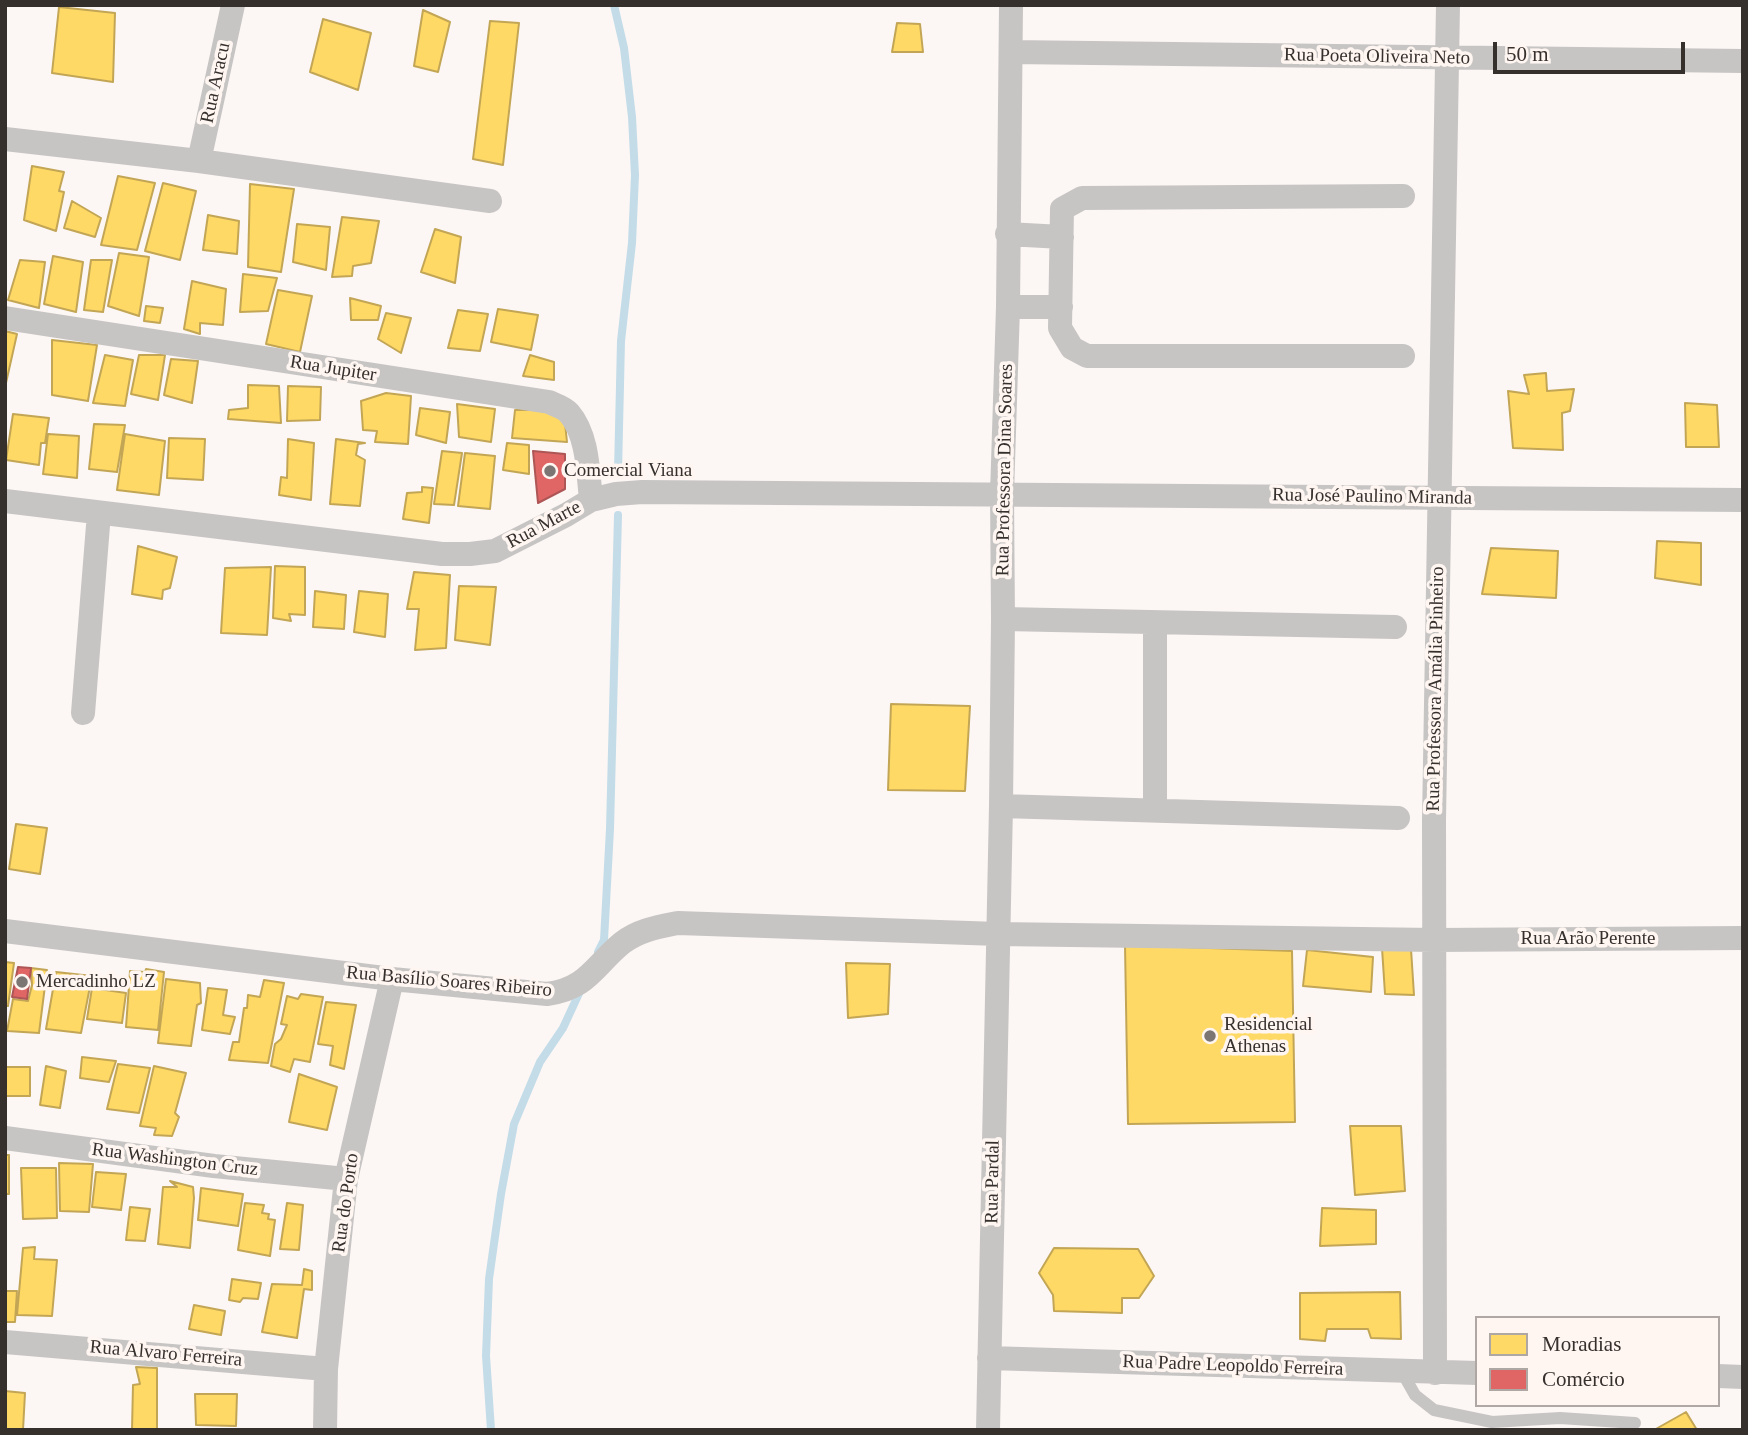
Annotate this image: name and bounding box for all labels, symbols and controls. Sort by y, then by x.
scale bar [1496,28,1688,72]
street label: Rua Aracu [196,41,236,125]
text: 50 m [1506,42,1549,66]
street label: Rua Poeta Oliveira Neto [1284,44,1470,70]
street label: Rua Jupiter [288,351,378,387]
street label: Rua Professora Dina Soares [992,363,1018,577]
place label: Comercial Viana [564,460,692,482]
marker: Comercial Viana [542,463,558,479]
street label: Rua José Paulino Miranda [1272,484,1472,510]
street label: Rua Marte [503,496,585,554]
street label: Rua Professora Amália Pinheiro [1422,566,1450,812]
street label: Rua Arão Perente [1520,928,1656,950]
street label: Rua Basílio Soares Ribeiro [345,962,553,1002]
place label: Mercadinho LZ [36,971,156,993]
marker: Mercadinho LZ [14,974,30,990]
place label: Residencial Athenas [1224,1014,1313,1058]
marker: Residencial Athenas [1202,1028,1218,1044]
street label: Rua Washington Cruz [91,1138,259,1182]
street label: Rua Pardal [981,1140,1005,1224]
street label: Rua do Porto [328,1152,364,1254]
legend [1475,1316,1720,1407]
text: Moradias [1542,1332,1621,1356]
street label: Rua Alvaro Ferreira [89,1336,243,1372]
street label: Rua Padre Leopoldo Ferreira [1122,1351,1344,1381]
text: Comércio [1542,1367,1625,1391]

